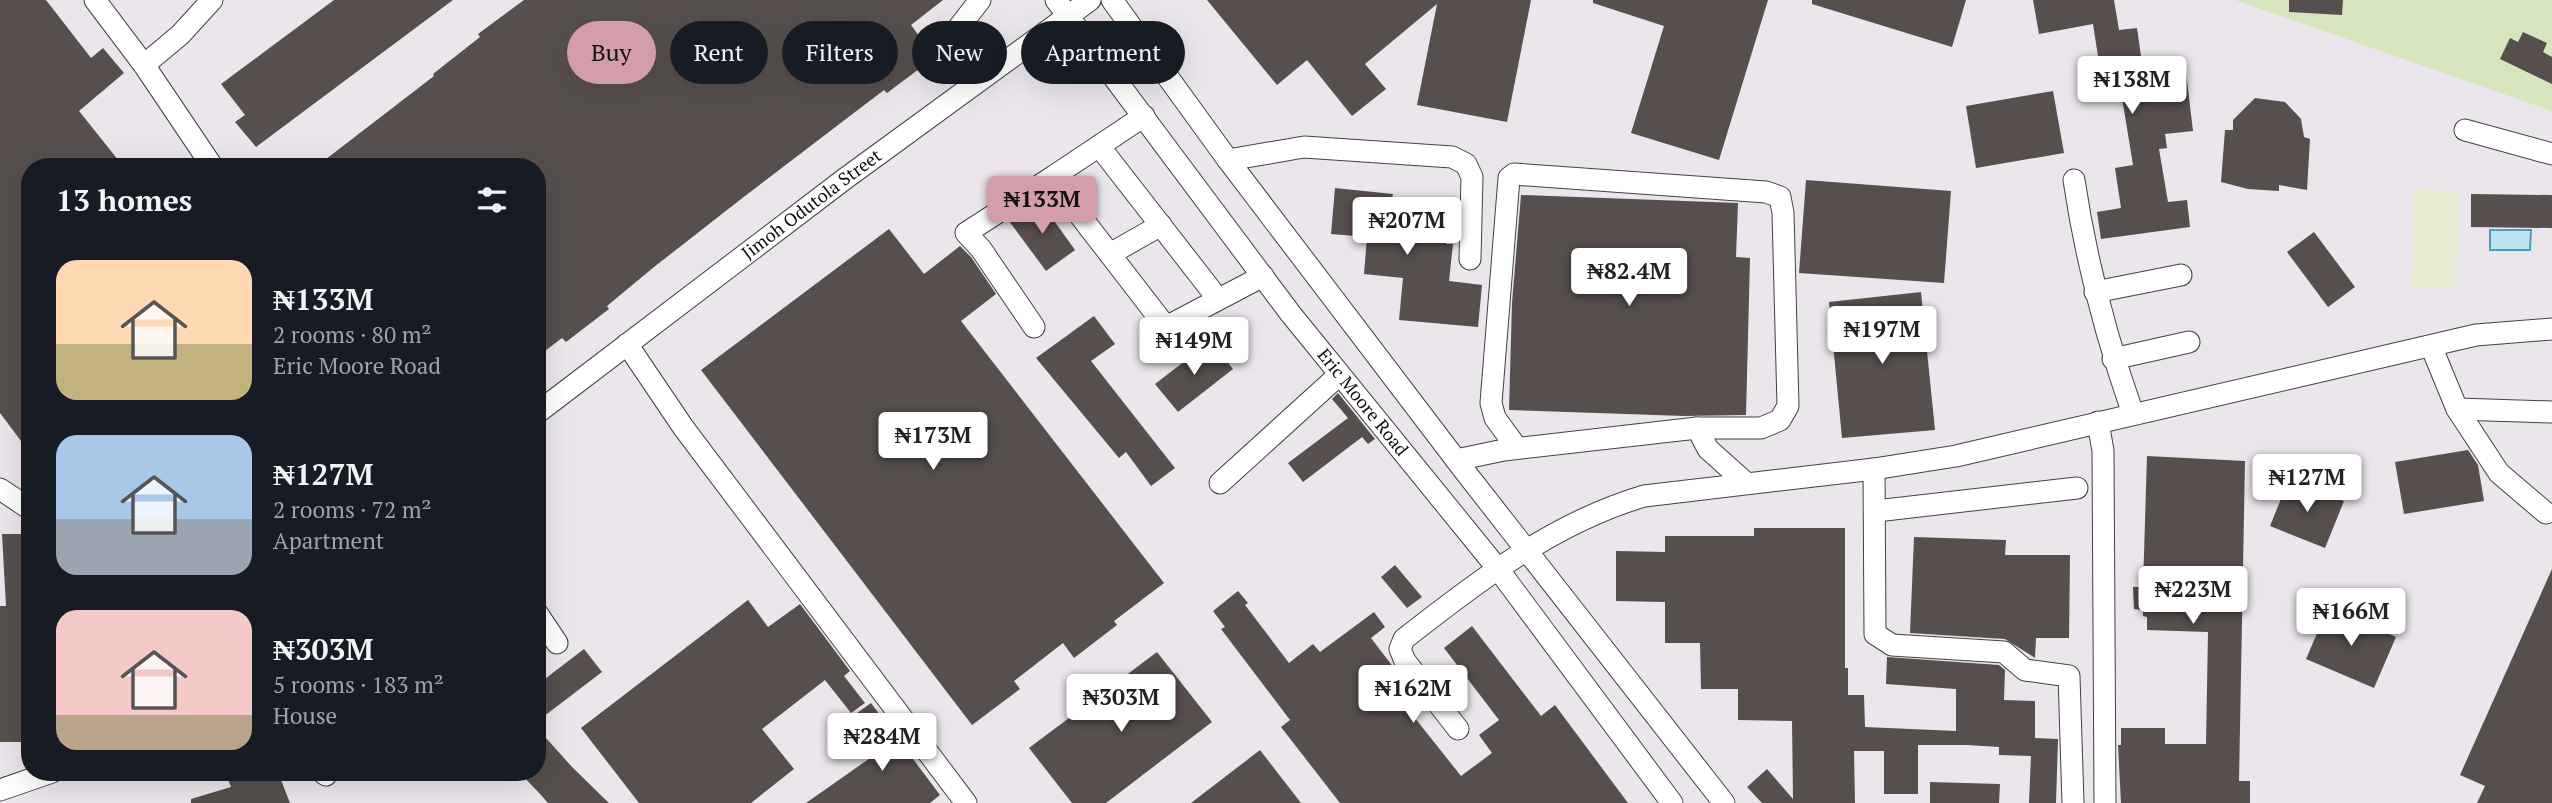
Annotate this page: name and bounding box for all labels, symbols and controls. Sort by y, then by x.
chip: Buy [567,21,656,84]
chip: Rent [670,21,768,84]
chip: Filters [782,21,898,84]
chip: New [912,21,1007,84]
chip: Apartment [1021,21,1185,84]
pin: ₦138M [2083,57,2181,116]
text: ₦138M [2094,63,2171,94]
street label: Jimoh Odutola Street [736,143,886,264]
pin: ₦133M [993,176,1091,236]
text: 13 homes [56,180,192,220]
icon: filters [473,181,511,219]
text: ₦133M [1004,183,1081,214]
pin: ₦207M [1358,198,1456,257]
text: ₦207M [1369,204,1446,235]
pin: ₦82.4M [1572,248,1686,308]
text: ₦82.4M [1587,255,1671,286]
text: ₦133M [273,279,373,319]
icon: home [112,288,196,372]
pin: ₦197M [1833,306,1931,366]
text: ₦197M [1844,313,1921,344]
pin: ₦149M [1145,318,1243,377]
text: 2 rooms · 80 m² [273,319,432,350]
text: ₦149M [1156,324,1233,355]
street label: Eric Moore Road [1313,343,1414,460]
text: Eric Moore Road [273,350,441,381]
pin: ₦173M [884,412,982,472]
text: ₦173M [895,419,972,450]
text: ₦127M [273,454,373,494]
pin: ₦127M [2258,454,2356,514]
text: ₦127M [2269,461,2346,492]
icon: home [112,463,196,547]
text: 2 rooms · 72 m² [273,494,432,525]
text: Apartment [273,525,384,556]
pin: ₦223M [2144,566,2242,626]
text: ₦223M [2155,573,2232,604]
pin: ₦166M [2302,588,2400,648]
text: ₦166M [2313,595,2390,626]
text: ₦303M [273,629,373,669]
icon: home [112,638,196,722]
pin: ₦162M [1364,666,1462,725]
text: 5 rooms · 183 m² [273,669,444,700]
text: ₦162M [1375,672,1452,703]
pin: ₦303M [1072,674,1170,734]
text: ₦303M [1083,681,1160,712]
text: House [273,700,337,731]
pin: ₦284M [833,714,931,773]
text: ₦284M [844,720,921,751]

